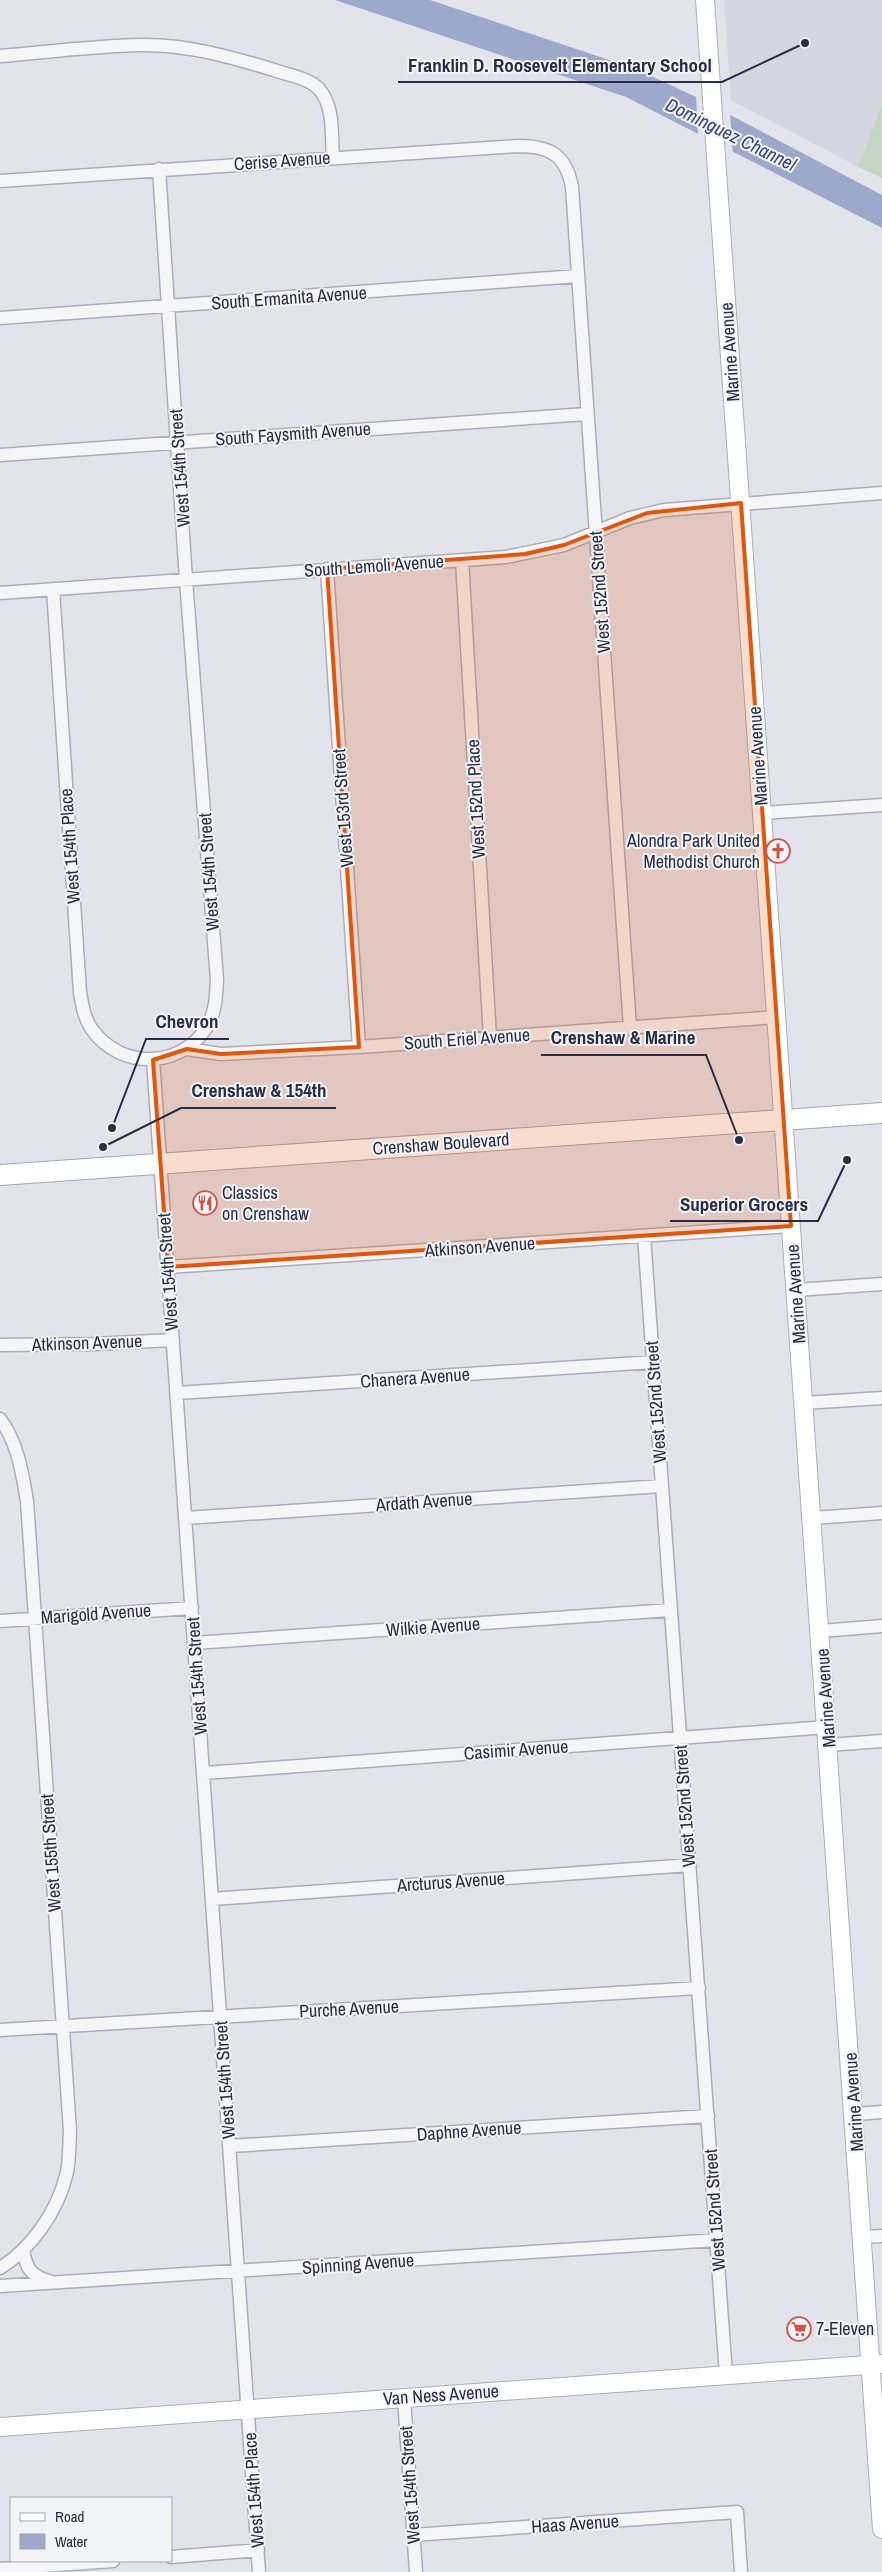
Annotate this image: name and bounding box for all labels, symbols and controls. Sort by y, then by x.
callout: Franklin D. Roosevelt Elementary School [398,48,722,82]
text: Franklin D. Roosevelt Elementary School [408,52,712,78]
water label: Dominguez Channel [661,91,801,177]
street label: Cerise Avenue [233,145,331,176]
street label: South Ermanita Avenue [210,280,367,315]
street label: Marine Avenue [714,302,745,402]
street label: West 154th Street [163,408,196,528]
street label: South Faysmith Avenue [214,416,372,451]
street label: West 152nd Street [583,530,616,654]
street label: South Lemoli Avenue [303,548,445,583]
street label: Marine Avenue [742,706,773,806]
street label: West 152nd Place [460,739,491,859]
street label: West 153rd Street [326,748,359,868]
street label: West 154th Place [53,788,86,904]
street label: West 154th Street [192,812,225,932]
place label: Alondra Park United Methodist Church [626,828,760,874]
church icon: Alondra Park United Methodist Church [765,838,791,864]
callout: Chevron [146,1005,229,1039]
text: Chevron [155,1008,219,1034]
callout: Crenshaw & Marine [541,1021,706,1055]
street label: South Eriel Avenue [403,1022,531,1055]
text: Crenshaw & Marine [551,1024,696,1050]
callout: Crenshaw & 154th [181,1074,336,1108]
text: Crenshaw & 154th [191,1077,327,1103]
street label: Crenshaw Boulevard [372,1126,510,1161]
place label: Classics on Crenshaw [222,1180,309,1226]
callout: Superior Grocers [670,1187,818,1221]
restaurant icon: Classics on Crenshaw [192,1190,218,1216]
text: Superior Grocers [680,1191,808,1217]
street label: West 154th Street [151,1212,184,1332]
street label: Atkinson Avenue [423,1230,536,1263]
street label: Marine Avenue [780,1244,811,1344]
street label: Atkinson Avenue [30,1328,143,1357]
street label: West 152nd Street [639,1340,672,1464]
street label: Chanera Avenue [359,1361,471,1394]
street label: Ardath Avenue [374,1486,473,1517]
street label: Marigold Avenue [40,1597,152,1630]
street label: Wilkie Avenue [385,1611,481,1642]
street label: West 154th Street [180,1616,213,1736]
street label: Marine Avenue [810,1648,841,1748]
street label: Casimir Avenue [463,1733,569,1766]
street label: West 152nd Street [668,1744,701,1868]
street label: West 155th Street [34,1793,67,1913]
street label: Arcturus Avenue [395,1865,506,1898]
street label: Purche Avenue [298,1993,399,2024]
street label: West 154th Street [208,2020,241,2140]
street label: Marine Avenue [838,2052,869,2152]
street label: Daphne Avenue [416,2114,522,2147]
street label: West 152nd Street [698,2148,731,2272]
street label: Spinning Avenue [301,2247,415,2280]
supermarket icon: 7-Eleven [786,2316,812,2342]
place label: 7-Eleven [816,2316,874,2341]
street label: Van Ness Avenue [382,2378,500,2411]
street label: West 154th Street [393,2425,426,2545]
street label: West 154th Place [237,2432,270,2548]
legend [10,2497,172,2562]
text: Road [55,2506,84,2527]
street label: Haas Avenue [530,2508,620,2539]
text: Water [55,2531,87,2552]

